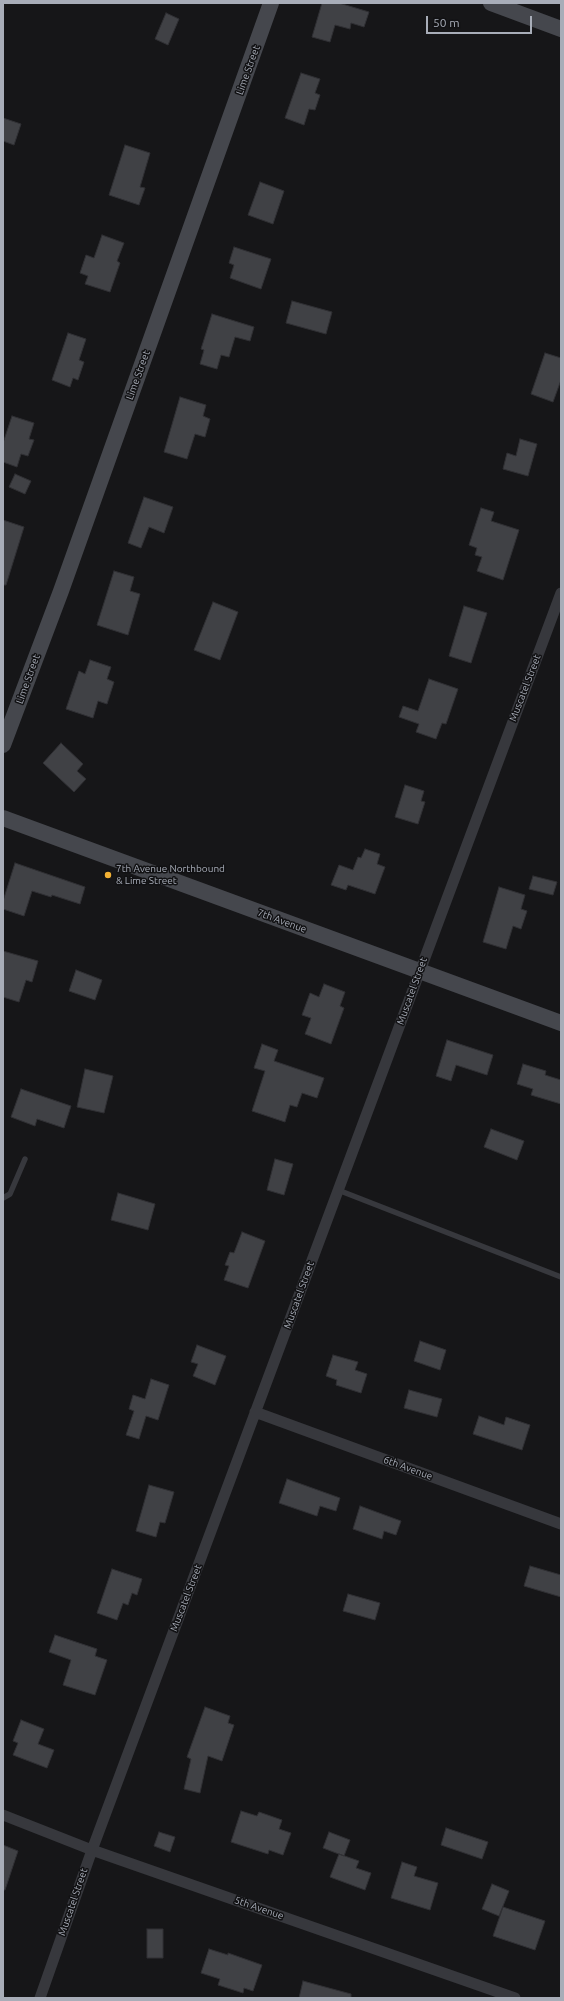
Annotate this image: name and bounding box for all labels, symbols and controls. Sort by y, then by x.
scale bar [428,8,534,34]
text: 50 m [433,16,460,29]
street label: Lime Street [233,44,263,96]
street label: Lime Street [123,349,153,401]
street label: Lime Street [13,653,43,705]
street label: Muscatel Street [507,653,543,723]
place label: 7th Avenue Northbound & Lime Street [116,863,225,886]
marker: 7th Avenue Northbound & Lime Street [103,870,113,880]
street label: 7th Avenue [256,907,308,935]
street label: Muscatel Street [394,956,430,1026]
street label: Muscatel Street [281,1260,317,1330]
street label: 6th Avenue [382,1454,434,1482]
street label: Muscatel Street [168,1563,204,1633]
street label: Muscatel Street [56,1867,90,1937]
street label: 5th Avenue [233,1894,285,1922]

